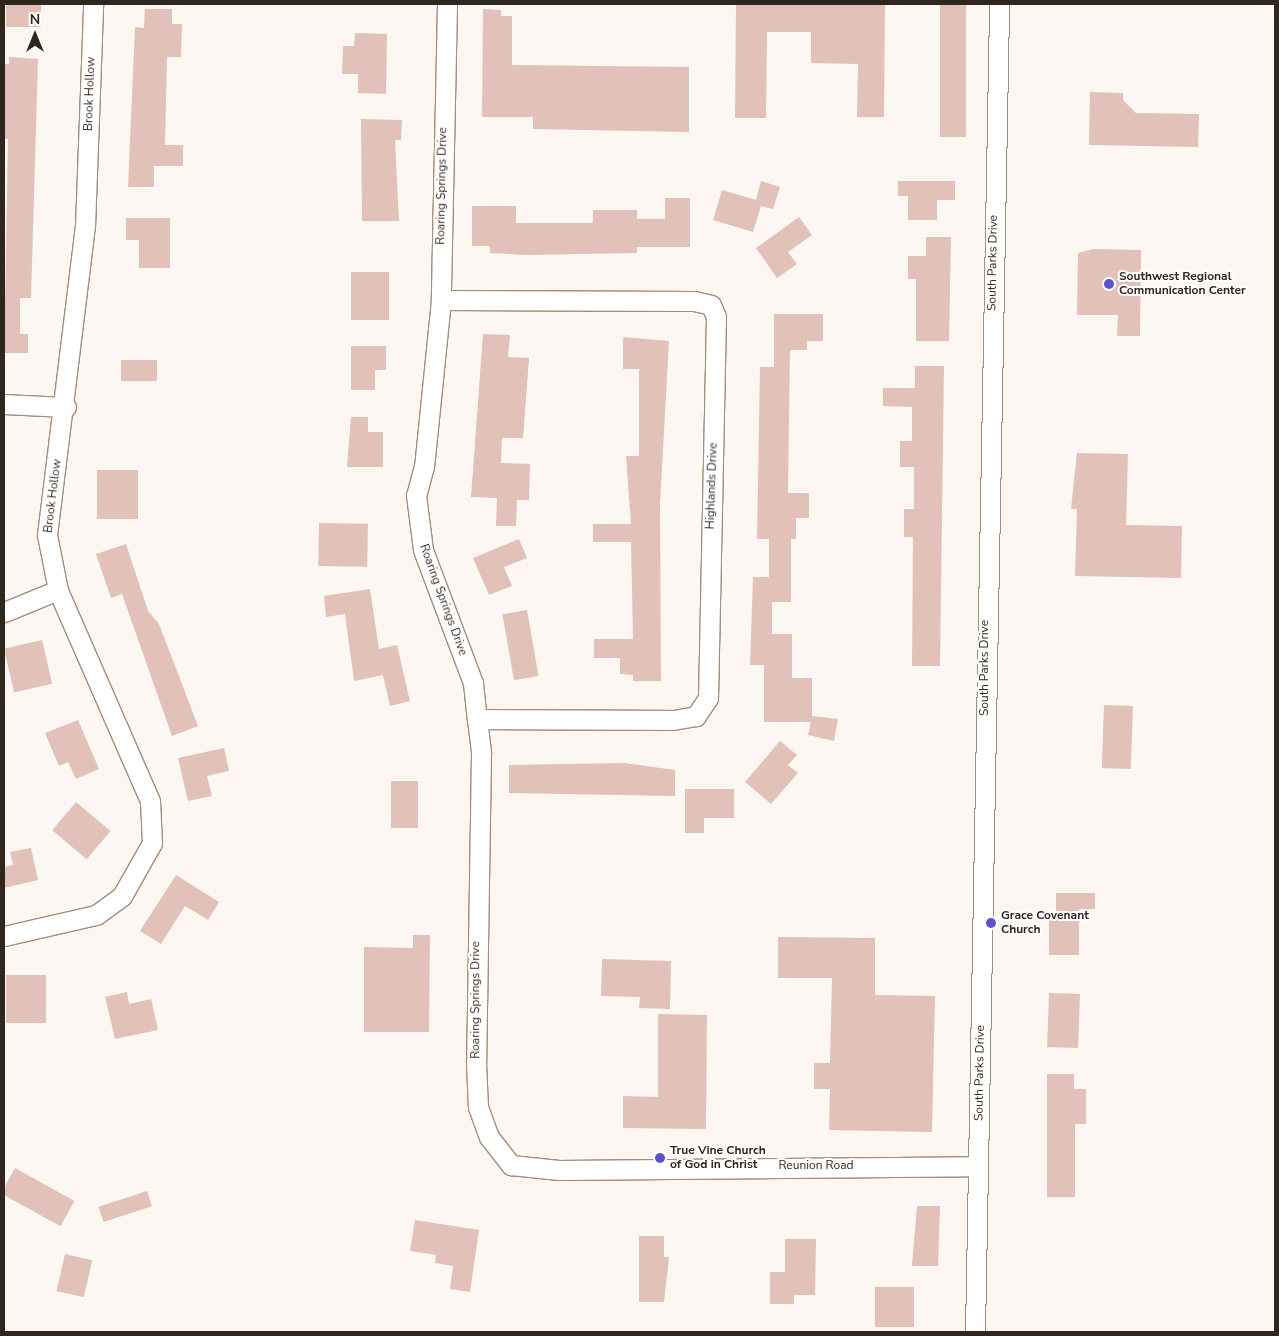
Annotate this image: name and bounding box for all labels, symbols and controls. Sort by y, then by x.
north arrow [10,10,60,60]
text: N [30,10,40,29]
street label: Brook Hollow [82,57,98,131]
street label: Roaring Springs Drive [434,127,450,245]
street label: South Parks Drive [985,215,1001,311]
place label: Southwest Regional Communication Center [1119,270,1246,298]
marker: Southwest Regional Communication Center [1103,278,1115,290]
street label: Highlands Drive [703,442,721,530]
street label: Brook Hollow [41,458,65,534]
street label: Roaring Springs Drive [416,542,470,658]
street label: South Parks Drive [978,620,992,716]
place label: Grace Covenant Church [1001,909,1089,937]
marker: Grace Covenant Church [985,917,997,929]
street label: Roaring Springs Drive [469,941,483,1059]
street label: South Parks Drive [972,1025,988,1121]
place label: True Vine Church of God in Christ [670,1144,766,1172]
marker: True Vine Church of God in Christ [654,1152,666,1164]
street label: Reunion Road [778,1159,854,1173]

